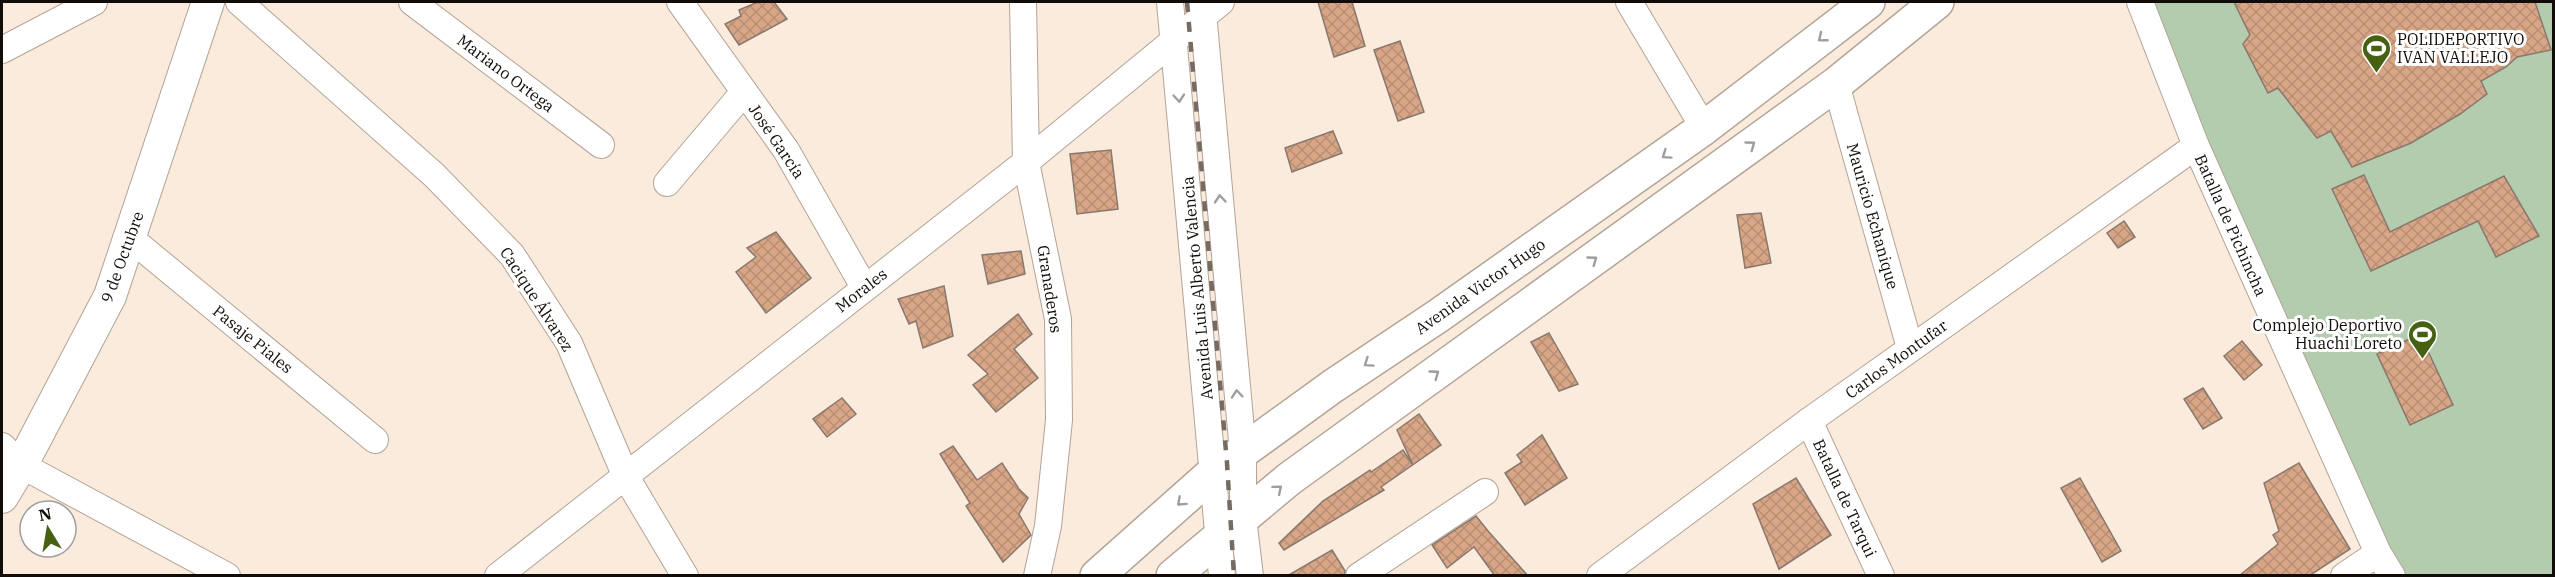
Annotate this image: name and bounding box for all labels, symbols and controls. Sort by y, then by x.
place label: POLIDEPORTIVO IVAN VALLEJO [2397,29,2525,67]
street label: Mariano Ortega [453,30,559,116]
one-way arrow [1818,31,1829,42]
sports icon: POLIDEPORTIVO IVAN VALLEJO [2360,32,2392,74]
one-way arrow [1172,93,1185,102]
street label: José García [745,100,809,182]
street label: Mauricio Echanique [1843,141,1903,291]
one-way arrow [1744,142,1755,153]
one-way arrow [1661,148,1672,159]
street label: Batalla de Pichincha [2191,151,2271,299]
street label: Avenida Luis Alberto Valencia [1177,175,1217,401]
one-way arrow [1214,195,1227,204]
street label: 9 de Octubre [96,209,148,305]
street label: Avenida Victor Hugo [1411,234,1549,338]
street label: Cacique Álvarez [496,243,579,355]
street label: Granaderos [1033,244,1067,334]
one-way arrow [1587,256,1598,267]
street label: Morales [831,264,891,316]
street label: Pasaje Piales [209,301,297,377]
street label: Carlos Montufar [1841,315,1951,403]
place label: Complejo Deportivo Huachi Loreto [2253,315,2402,353]
sports icon: Complejo Deportivo Huachi Loreto [2407,318,2439,360]
one-way arrow [1364,356,1375,367]
one-way arrow [1429,370,1440,381]
one-way arrow [1231,389,1244,398]
street label: Batalla de Tarqui [1809,436,1881,560]
one-way arrow [1271,485,1282,496]
one-way arrow [1177,495,1188,506]
north arrow [18,499,78,559]
text: N [37,503,53,525]

